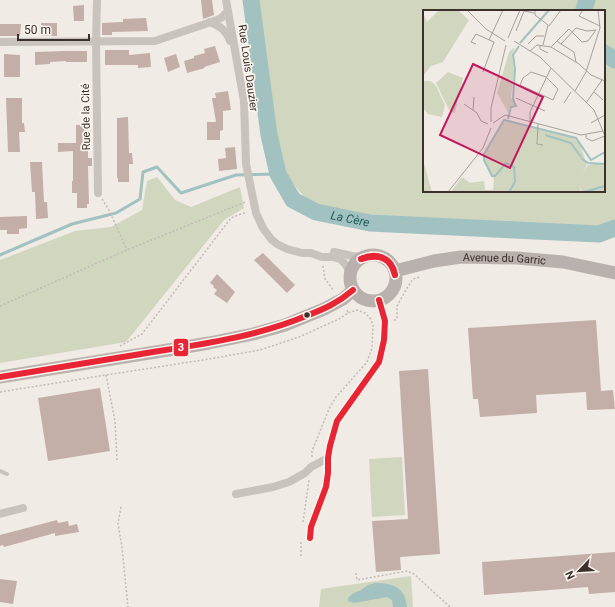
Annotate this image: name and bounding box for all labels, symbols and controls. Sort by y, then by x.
inset map [423,10,605,192]
scale bar [18,16,89,42]
text: 50 m [24,23,51,37]
street label: Rue Louis Dauzier [235,24,261,113]
street label: Rue de la Cité [79,83,93,151]
water label: La Cère [329,208,371,230]
street label: Avenue du Garric [463,251,547,267]
unlabelled marker [302,310,312,320]
line badge: 3 [173,338,189,357]
text: 3 [178,341,184,354]
north arrow [559,551,599,591]
text: N [563,569,578,581]

